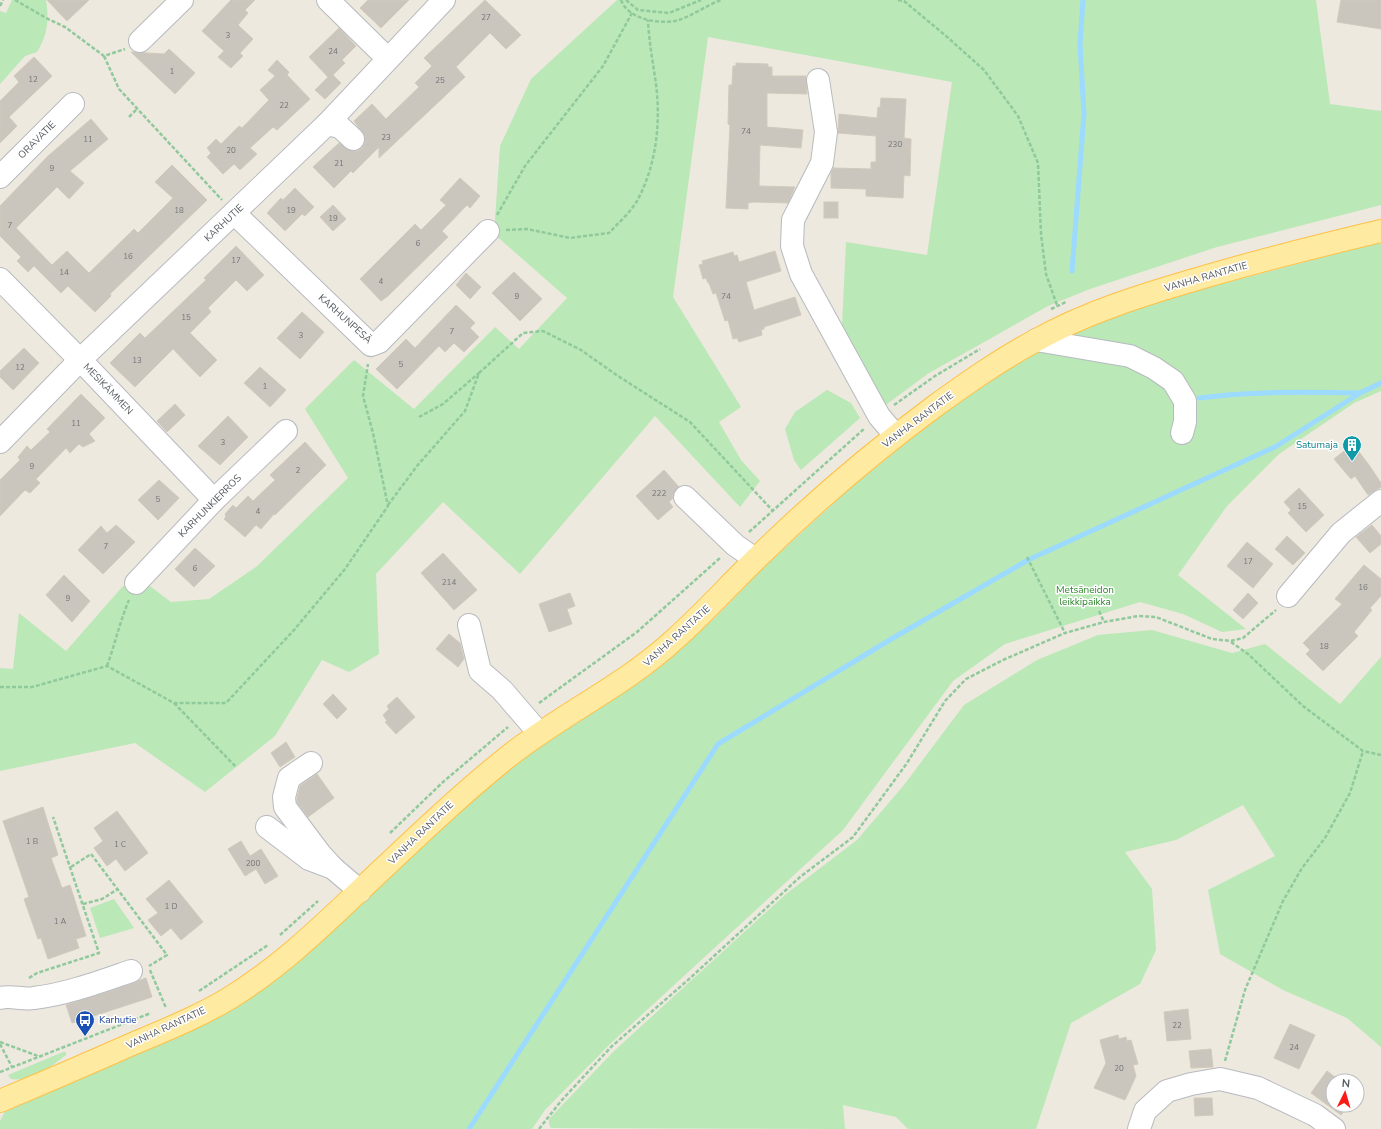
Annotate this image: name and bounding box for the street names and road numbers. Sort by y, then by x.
street label: ORAVATIE [15,118,59,162]
street label: KARHUTIE [201,201,247,245]
street label: VANHA RANTATIE [1162,258,1249,296]
street label: KARHUNPESÄ [315,291,375,347]
street label: MESIKÄMMEN [80,360,136,418]
street label: VANHA RANTATIE [879,388,957,452]
street label: KARHUNKIERROS [175,471,245,541]
street label: VANHA RANTATIE [640,602,714,671]
street label: VANHA RANTATIE [384,798,457,869]
street label: VANHA RANTATIE [123,1003,208,1053]

